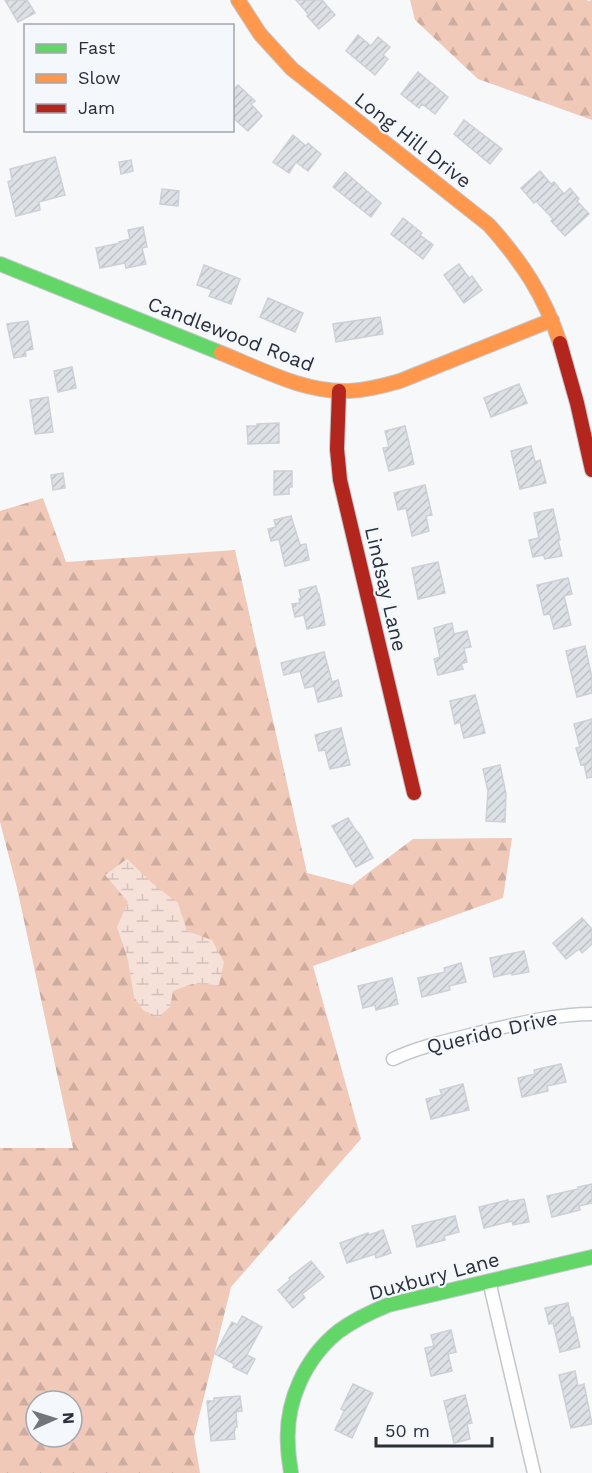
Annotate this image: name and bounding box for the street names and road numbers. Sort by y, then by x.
street label: Long Hill Drive [350,87,476,193]
street label: Candlewood Road [145,291,317,377]
street label: Lindsay Lane [360,524,412,654]
street label: Querido Drive [424,1005,560,1059]
street label: Duxbury Lane [366,1247,502,1305]

